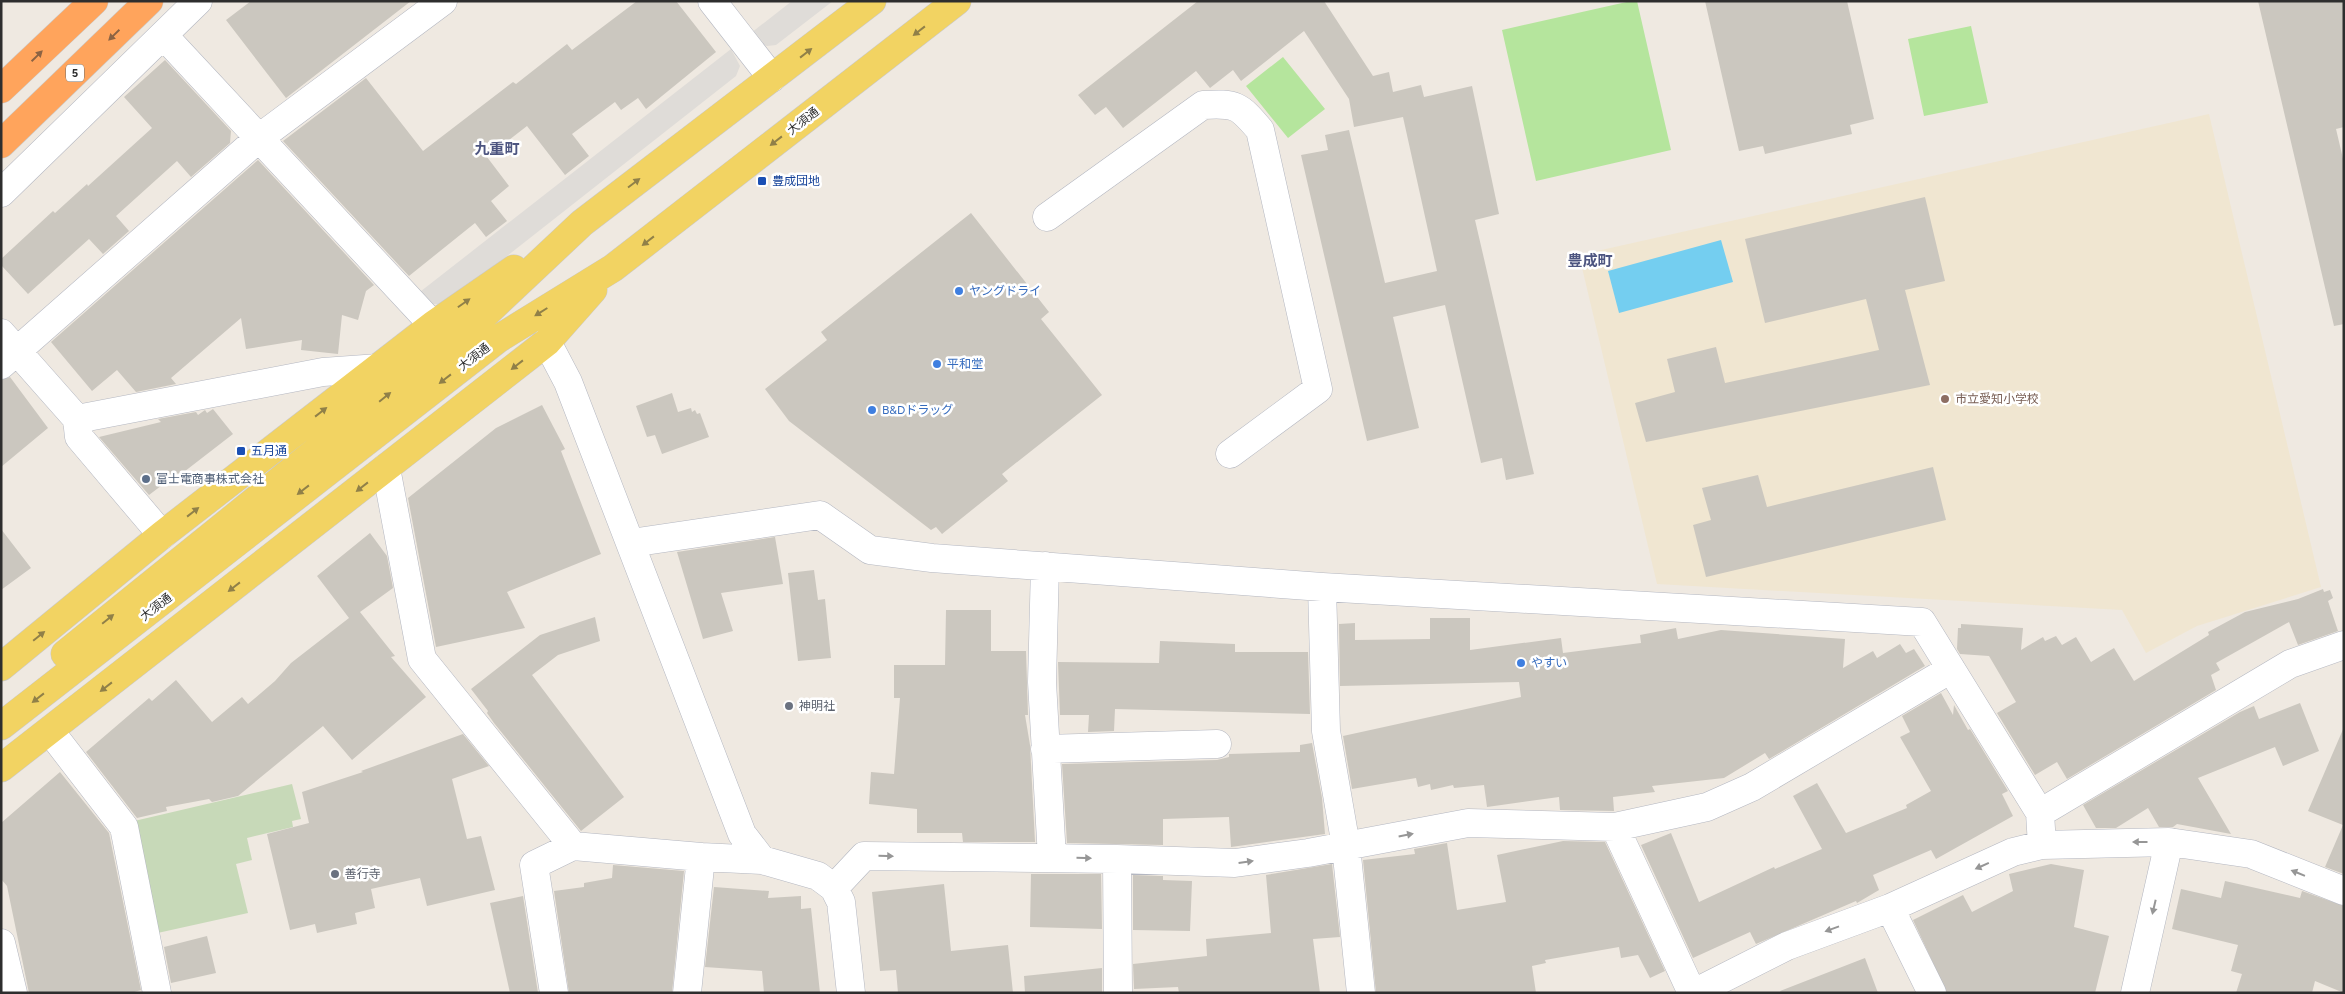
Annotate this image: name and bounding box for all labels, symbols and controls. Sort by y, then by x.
one-way arrow [912,26,926,36]
one-way arrow [108,29,120,41]
one-way arrow [799,47,812,58]
one-way arrow [30,50,42,62]
road number: 5 [66,64,84,82]
street label: 大須通 [785,104,821,138]
one-way arrow [770,136,783,147]
district label: 九重町 [474,140,520,158]
place label: 豊成団地 [772,174,820,188]
marker: 豊成団地 [756,175,768,187]
one-way arrow [627,178,641,188]
one-way arrow [641,236,655,246]
district label: 豊成町 [1567,252,1613,270]
place label: ヤングドライ [969,284,1041,298]
marker: ヤングドライ [953,285,965,297]
one-way arrow [457,298,471,308]
one-way arrow [535,307,548,317]
street label: 大須通 [456,340,492,374]
place label: 平和堂 [947,357,983,371]
marker: 平和堂 [931,358,943,370]
one-way arrow [511,360,524,370]
one-way arrow [439,374,452,385]
one-way arrow [378,392,391,403]
place label: 市立愛知小学校 [1955,392,2039,406]
marker: 市立愛知小学校 [1939,393,1951,405]
place label: B&Dドラッグ [882,403,953,417]
marker: B&Dドラッグ [866,404,878,416]
one-way arrow [314,407,327,418]
place label: 五月通 [251,444,287,458]
marker: 五月通 [235,445,247,457]
place label: 富士電商事株式会社 [156,472,264,486]
marker: 富士電商事株式会社 [140,473,152,485]
one-way arrow [356,481,369,492]
one-way arrow [297,484,310,495]
one-way arrow [186,506,199,517]
one-way arrow [227,582,241,592]
street label: 大須通 [138,590,174,624]
one-way arrow [101,614,114,625]
one-way arrow [32,630,45,641]
place label: やすい [1531,656,1567,670]
marker: やすい [1515,657,1527,669]
one-way arrow [100,682,113,693]
one-way arrow [31,693,45,703]
place label: 神明社 [799,699,835,713]
marker: 神明社 [783,700,795,712]
one-way arrow [1398,830,1414,838]
one-way arrow [2132,838,2148,846]
one-way arrow [878,852,894,860]
one-way arrow [1076,854,1092,862]
one-way arrow [1238,858,1254,866]
one-way arrow [1975,862,1989,870]
place label: 善行寺 [345,867,381,881]
marker: 善行寺 [329,868,341,880]
one-way arrow [2291,869,2306,876]
one-way arrow [2150,899,2158,914]
one-way arrow [1824,925,1839,933]

